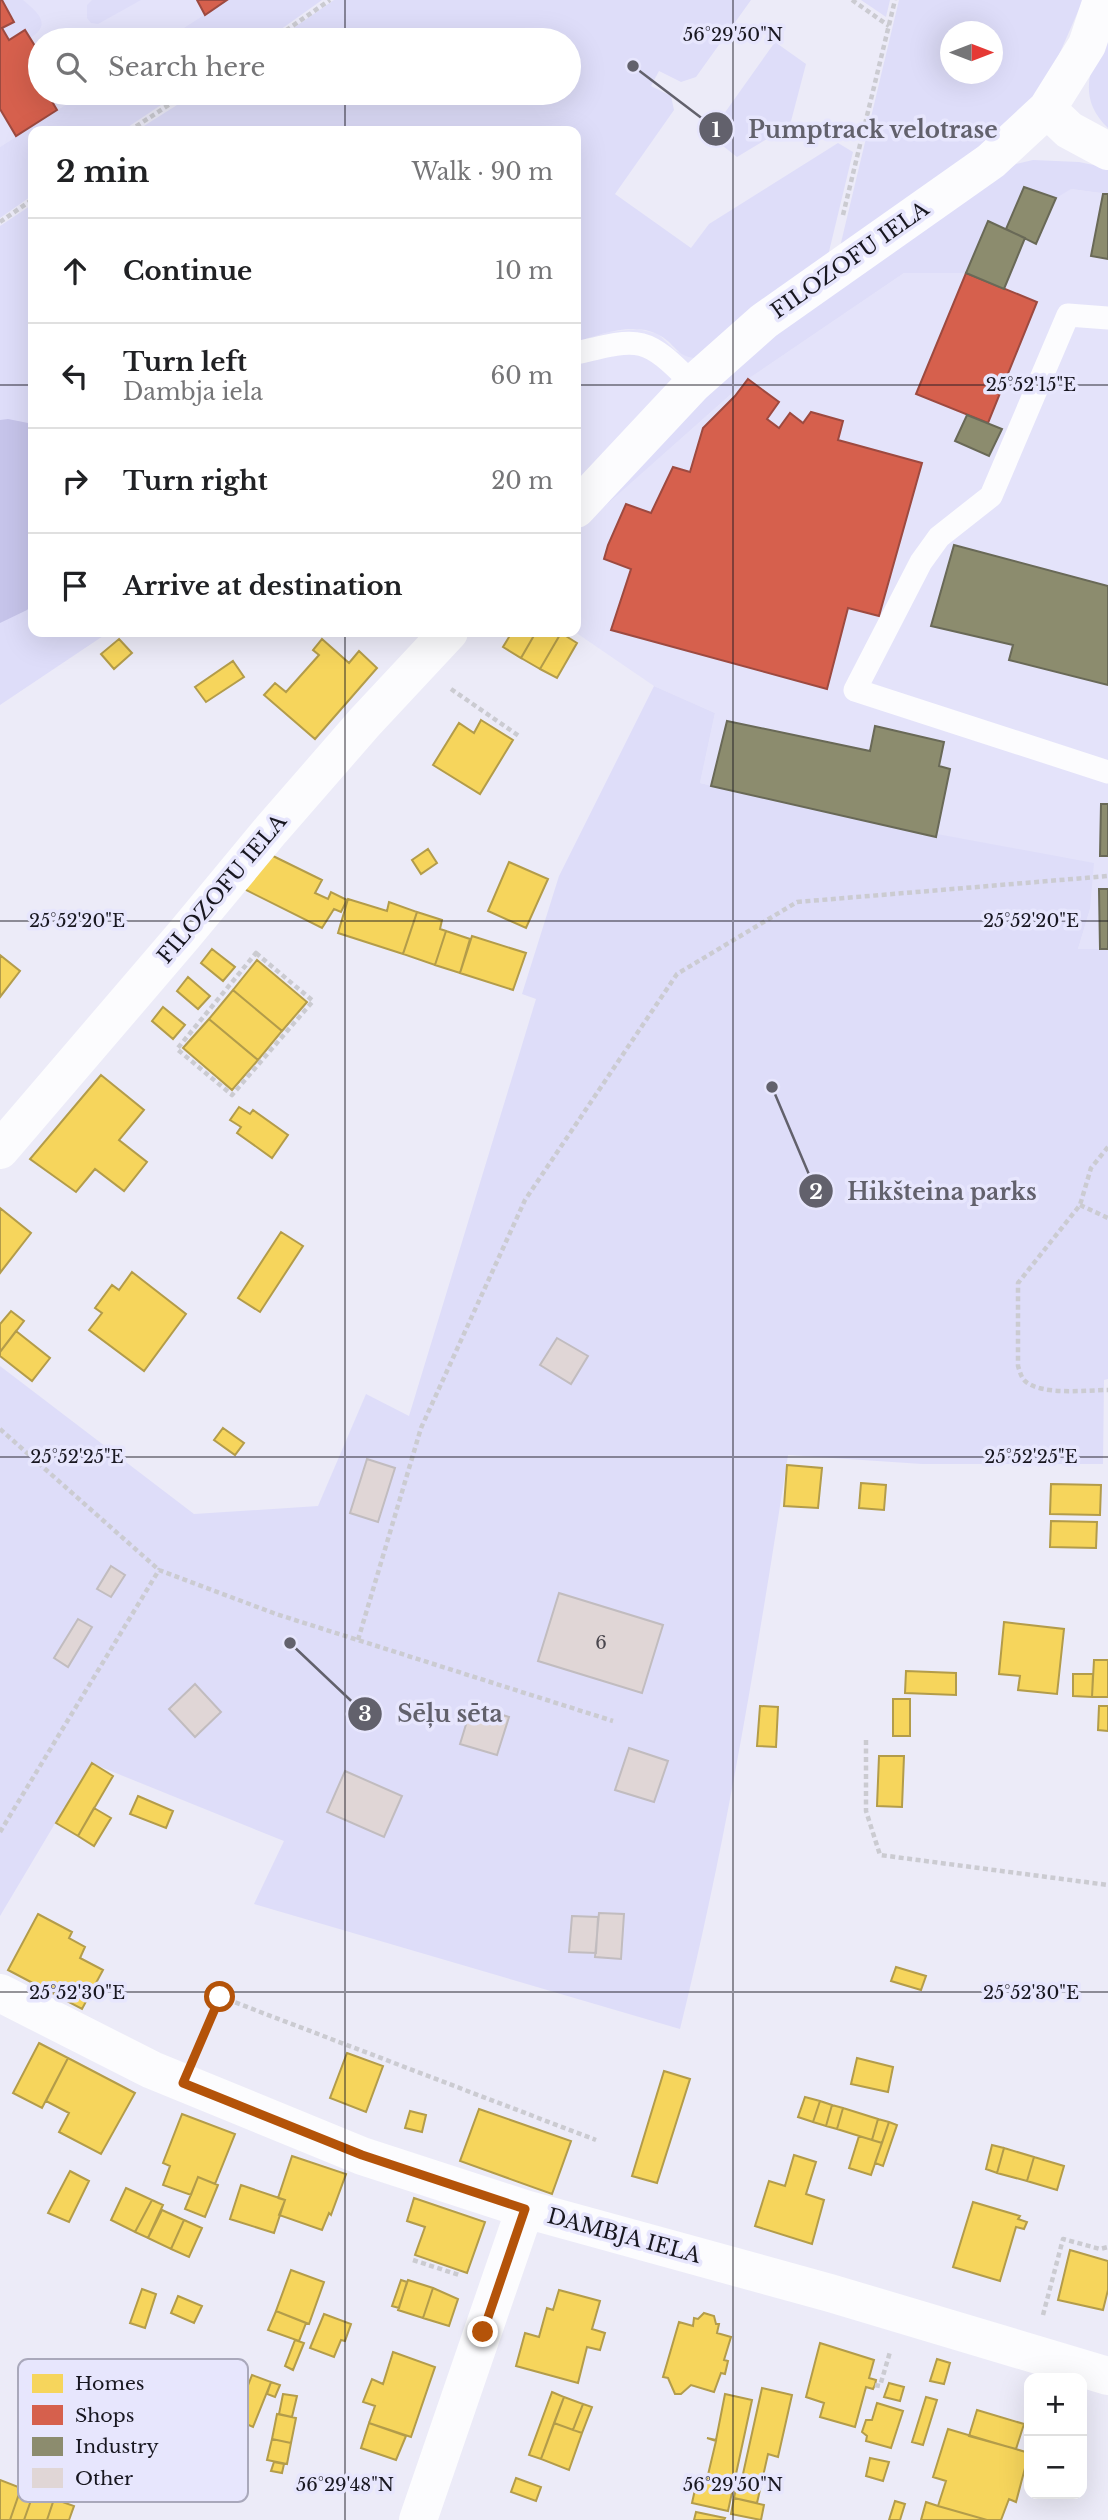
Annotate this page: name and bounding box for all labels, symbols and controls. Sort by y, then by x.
north arrow [940,21,1003,84]
text: 56°29'50"N [683,24,783,46]
search box [28,28,581,105]
icon: search [52,48,90,86]
text: Search here [108,51,265,83]
callout: Pumptrack velotrase [699,107,1012,151]
text: Pumptrack velotrase [748,116,998,144]
text: 1 [711,117,721,143]
text: 2 min [56,153,149,190]
text: Walk · 90 m [412,158,553,186]
street label: FILOZOFU IELA [766,195,935,324]
icon: ahead [56,252,94,290]
text: Continue [123,255,252,287]
text: 10 m [495,257,553,285]
text: Turn left [123,346,247,378]
icon: left [56,357,94,395]
text: 60 m [491,362,553,390]
text: 25°52'15"E [986,374,1076,396]
text: Dambja iela [123,378,263,406]
icon: right [56,462,94,500]
text: Turn right [123,465,268,497]
text: 20 m [491,467,553,495]
icon: arrive [56,567,94,605]
text: Arrive at destination [123,570,403,602]
street label: FILOZOFU IELA [152,808,293,969]
text: 25°52'20"E [29,910,125,932]
text: 25°52'20"E [983,910,1079,932]
callout: Hikšteina parks [798,1169,1051,1213]
text: Hikšteina parks [847,1178,1037,1206]
text: 2 [809,1179,823,1205]
text: 25°52'25"E [30,1446,124,1468]
text: 25°52'25"E [984,1446,1078,1468]
house number: 6 [595,1632,607,1654]
callout: Sēļu sēta [348,1692,516,1736]
text: Sēļu sēta [397,1700,503,1729]
text: 3 [358,1701,372,1727]
route start [204,1981,235,2012]
text: 25°52'30"E [29,1982,125,2004]
text: 25°52'30"E [983,1982,1079,2004]
street label: DAMBJA IELA [544,2203,704,2269]
route end [467,2316,498,2347]
legend [18,2359,248,2502]
text: Homes [75,2372,144,2395]
map controls [1024,2373,1087,2499]
button: + [1024,2373,1087,2436]
text: Shops [75,2404,134,2427]
text: Industry [75,2435,159,2458]
button: − [1024,2436,1087,2499]
text: Other [75,2467,133,2490]
text: 56°29'48"N [296,2474,394,2496]
text: 56°29'50"N [683,2474,783,2496]

